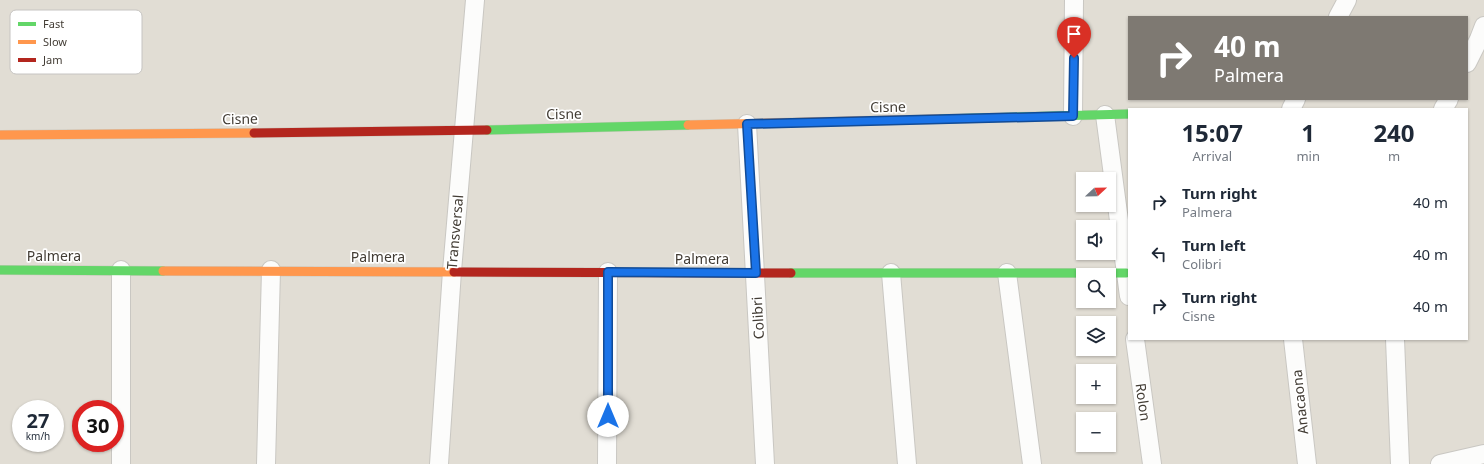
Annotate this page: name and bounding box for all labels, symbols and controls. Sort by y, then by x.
legend [10,10,142,74]
text: Fast [43,16,64,31]
pin [1057,17,1091,58]
icon: arrive [1063,23,1085,45]
text: 40 m [1214,27,1281,65]
icon: right [1148,32,1200,84]
text: Slow [43,34,67,49]
text: Jam [42,52,62,67]
text: Palmera [1214,63,1284,87]
street label: Cisne [870,97,906,116]
street label: Cisne [546,104,582,123]
street label: Cisne [222,109,258,128]
text: 15:07 [1181,116,1243,149]
text: 1 [1301,116,1315,149]
text: 240 [1373,116,1415,149]
text: Arrival [1192,147,1232,165]
text: min [1296,147,1320,165]
text: m [1388,147,1400,165]
north arrow [1076,172,1116,212]
map controls [1076,172,1116,452]
text: Turn right [1182,183,1257,203]
icon: right [1148,191,1170,213]
text: 40 m [1413,192,1448,212]
street label: Transversal [442,194,467,270]
text: Palmera [1182,203,1232,221]
button: sound [1076,220,1116,260]
text: Turn left [1182,235,1246,255]
icon: left [1148,243,1170,265]
text: 40 m [1413,244,1448,264]
street label: Palmera [27,246,81,265]
street label: Palmera [351,247,405,266]
street label: Palmera [675,249,729,268]
text: Colibri [1182,255,1222,273]
button: search [1076,268,1116,308]
text: Turn right [1182,287,1257,307]
icon: right [1148,295,1170,317]
street label: Colibri [747,296,768,340]
text: 40 m [1413,296,1448,316]
text: Cisne [1182,307,1215,325]
button: layers [1076,316,1116,356]
button: + [1076,364,1116,404]
street label: Anacaona [1287,369,1312,435]
street label: Rolon [1131,382,1156,422]
position arrow [587,395,629,437]
speed limit sign: 30 [72,400,124,452]
text: 27 [27,407,49,434]
button: − [1076,412,1116,452]
text: km/h [26,429,50,443]

